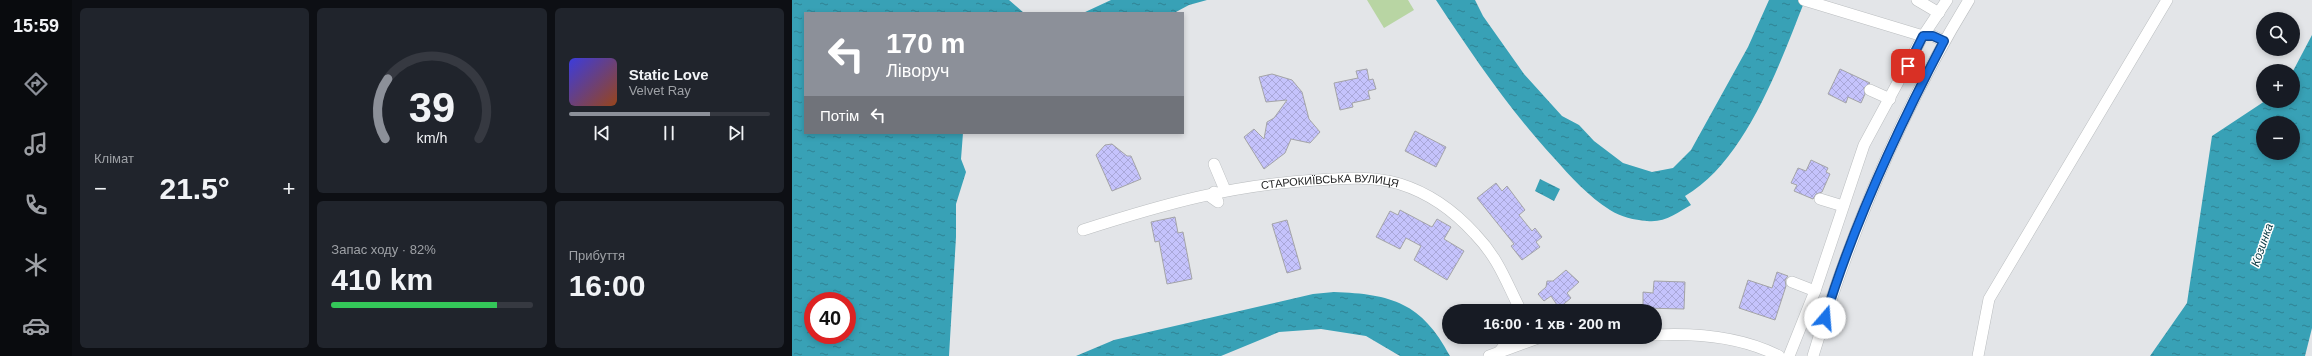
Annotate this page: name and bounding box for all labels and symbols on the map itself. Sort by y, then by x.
pin [1891,49,1925,83]
street label: СТАРОКИЇВСЬКА ВУЛИЦЯ [1260,172,1400,191]
water label: Козинка [2248,221,2276,268]
speed limit sign: 40 [804,292,856,344]
position arrow [1804,297,1846,339]

